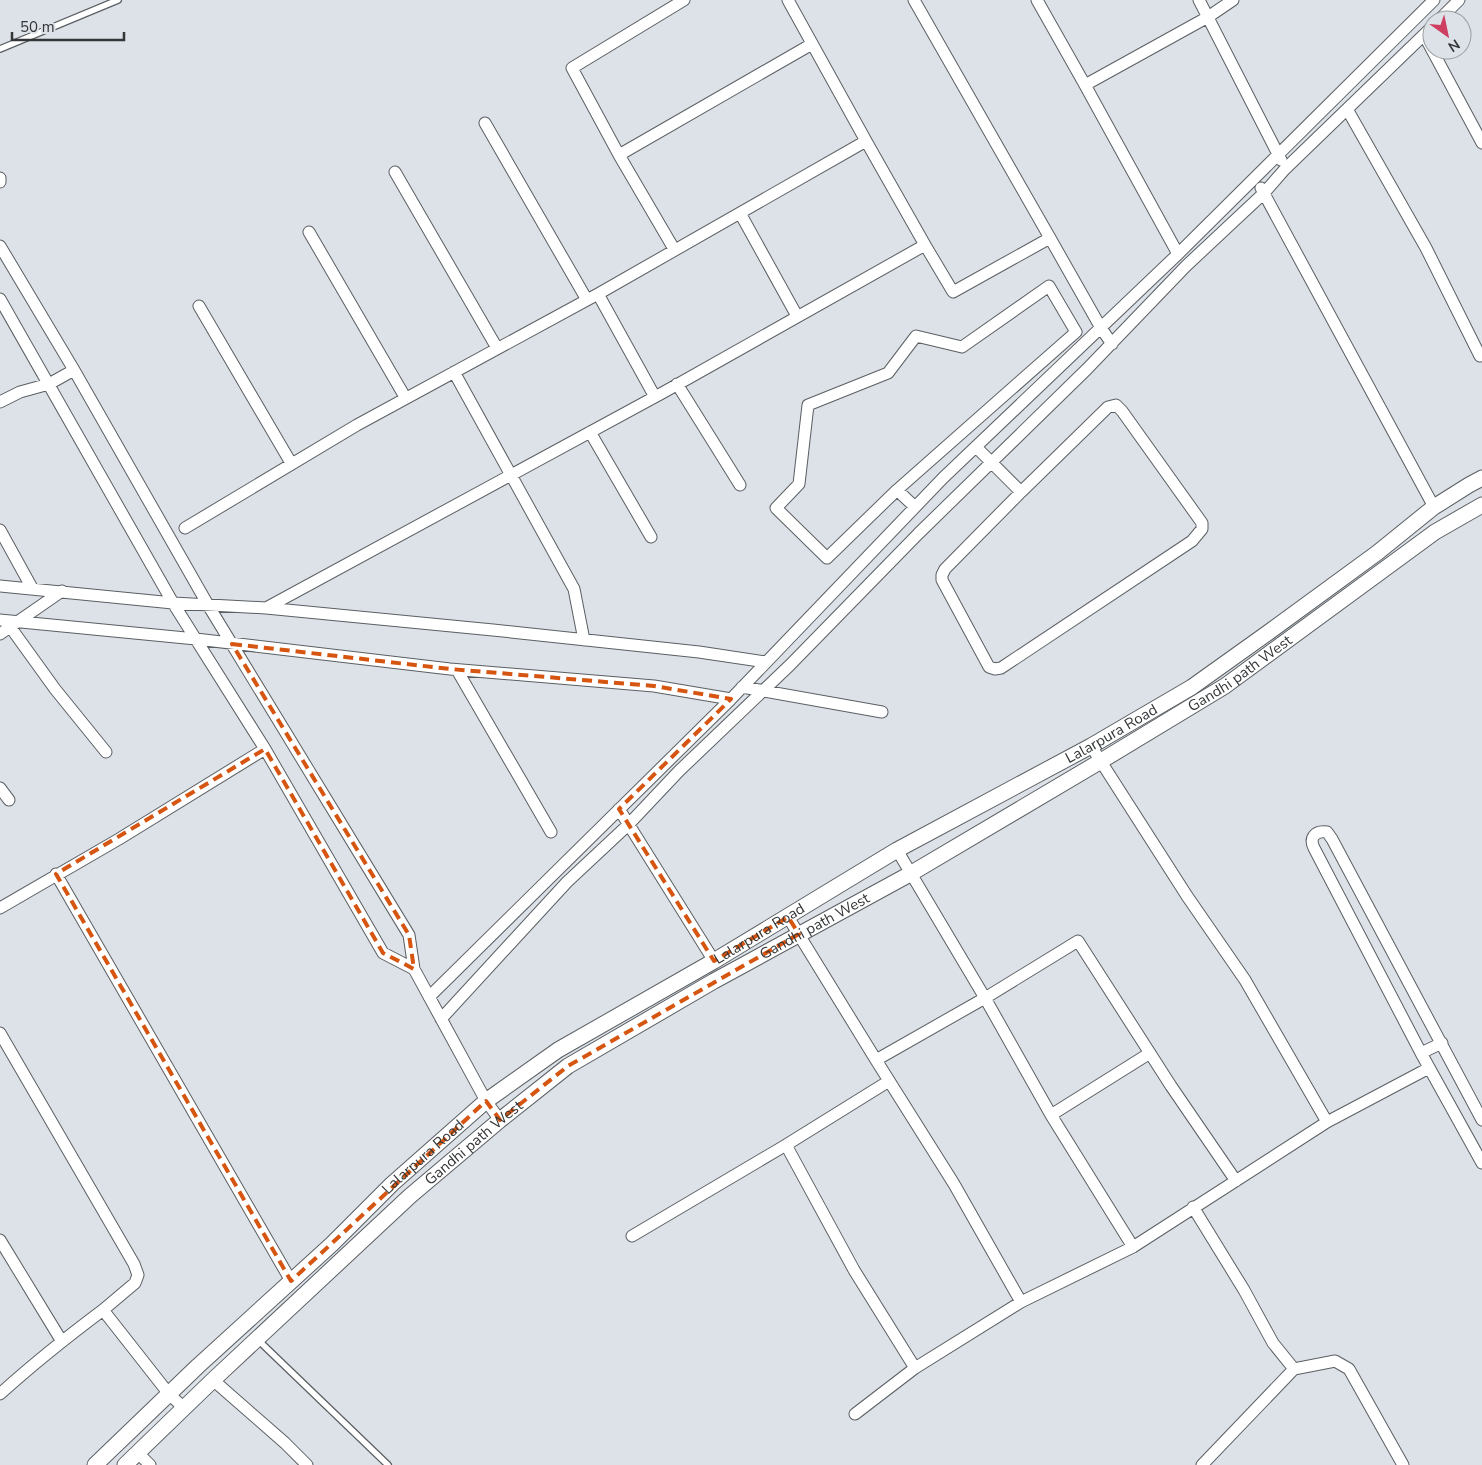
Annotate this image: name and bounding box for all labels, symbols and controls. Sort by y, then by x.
scale bar [12,10,125,42]
north arrow [1422,10,1472,60]
text: 50 m [20,17,55,37]
text: N [1444,35,1463,56]
street label: Gandhi path West [1184,630,1296,716]
street label: Lalarpura Road [1062,699,1161,768]
street label: Gandhi path West [756,888,874,964]
street label: Lalarpura Road [710,898,808,969]
street label: Gandhi path West [420,1095,528,1190]
street label: Lalarpura Road [378,1115,468,1198]

